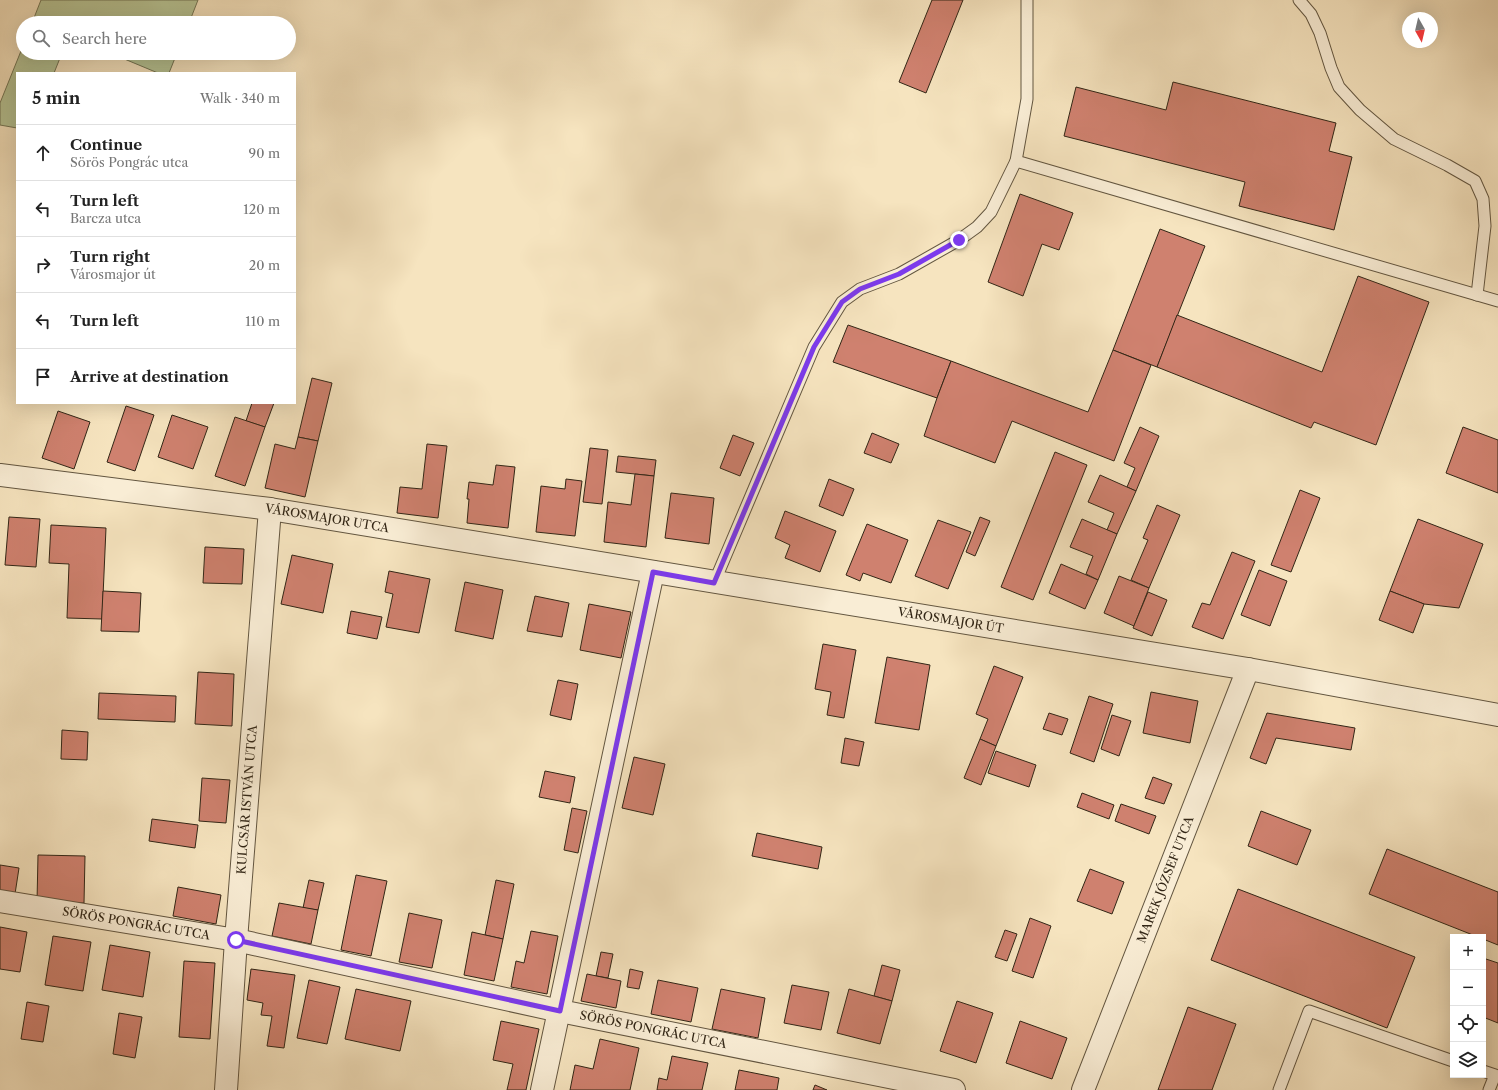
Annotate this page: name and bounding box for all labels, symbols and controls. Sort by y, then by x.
north arrow [1402,12,1438,48]
search box [16,16,296,60]
icon: search [30,27,52,49]
text: Search here [62,29,147,48]
text: 5 min [32,88,80,108]
text: Walk · 340 m [200,90,280,106]
text: Continue [70,135,142,154]
icon: ahead [32,142,54,164]
text: 90 m [249,145,280,161]
text: Sörös Pongrác utca [70,154,188,170]
text: Turn left [70,191,139,210]
icon: left [32,198,54,220]
text: 120 m [243,201,280,217]
text: Barcza utca [70,210,141,226]
route end [950,231,968,249]
text: Turn right [70,247,150,266]
icon: right [32,254,54,276]
text: 20 m [249,257,280,273]
text: Városmajor út [70,266,156,282]
icon: left [32,310,54,332]
text: Turn left [70,311,139,330]
text: 110 m [245,313,280,329]
icon: arrive [32,366,54,388]
text: Arrive at destination [70,367,229,386]
street label: VÁROSMAJOR UTCA [263,500,391,536]
street label: VÁROSMAJOR ÚT [896,604,1005,636]
street label: KULCSÁR ISTVÁN UTCA [233,723,260,875]
street label: MAREK JÓZSEF UTCA [1133,813,1197,945]
street label: SÖRÖS PONGRÁC UTCA [61,903,212,943]
route start [227,931,245,949]
map controls [1450,934,1486,1078]
button: + [1450,934,1486,970]
button: − [1450,970,1486,1006]
button: locate [1450,1006,1486,1042]
street label: SÖRÖS PONGRÁC UTCA [579,1007,729,1051]
button: layers [1450,1042,1486,1078]

